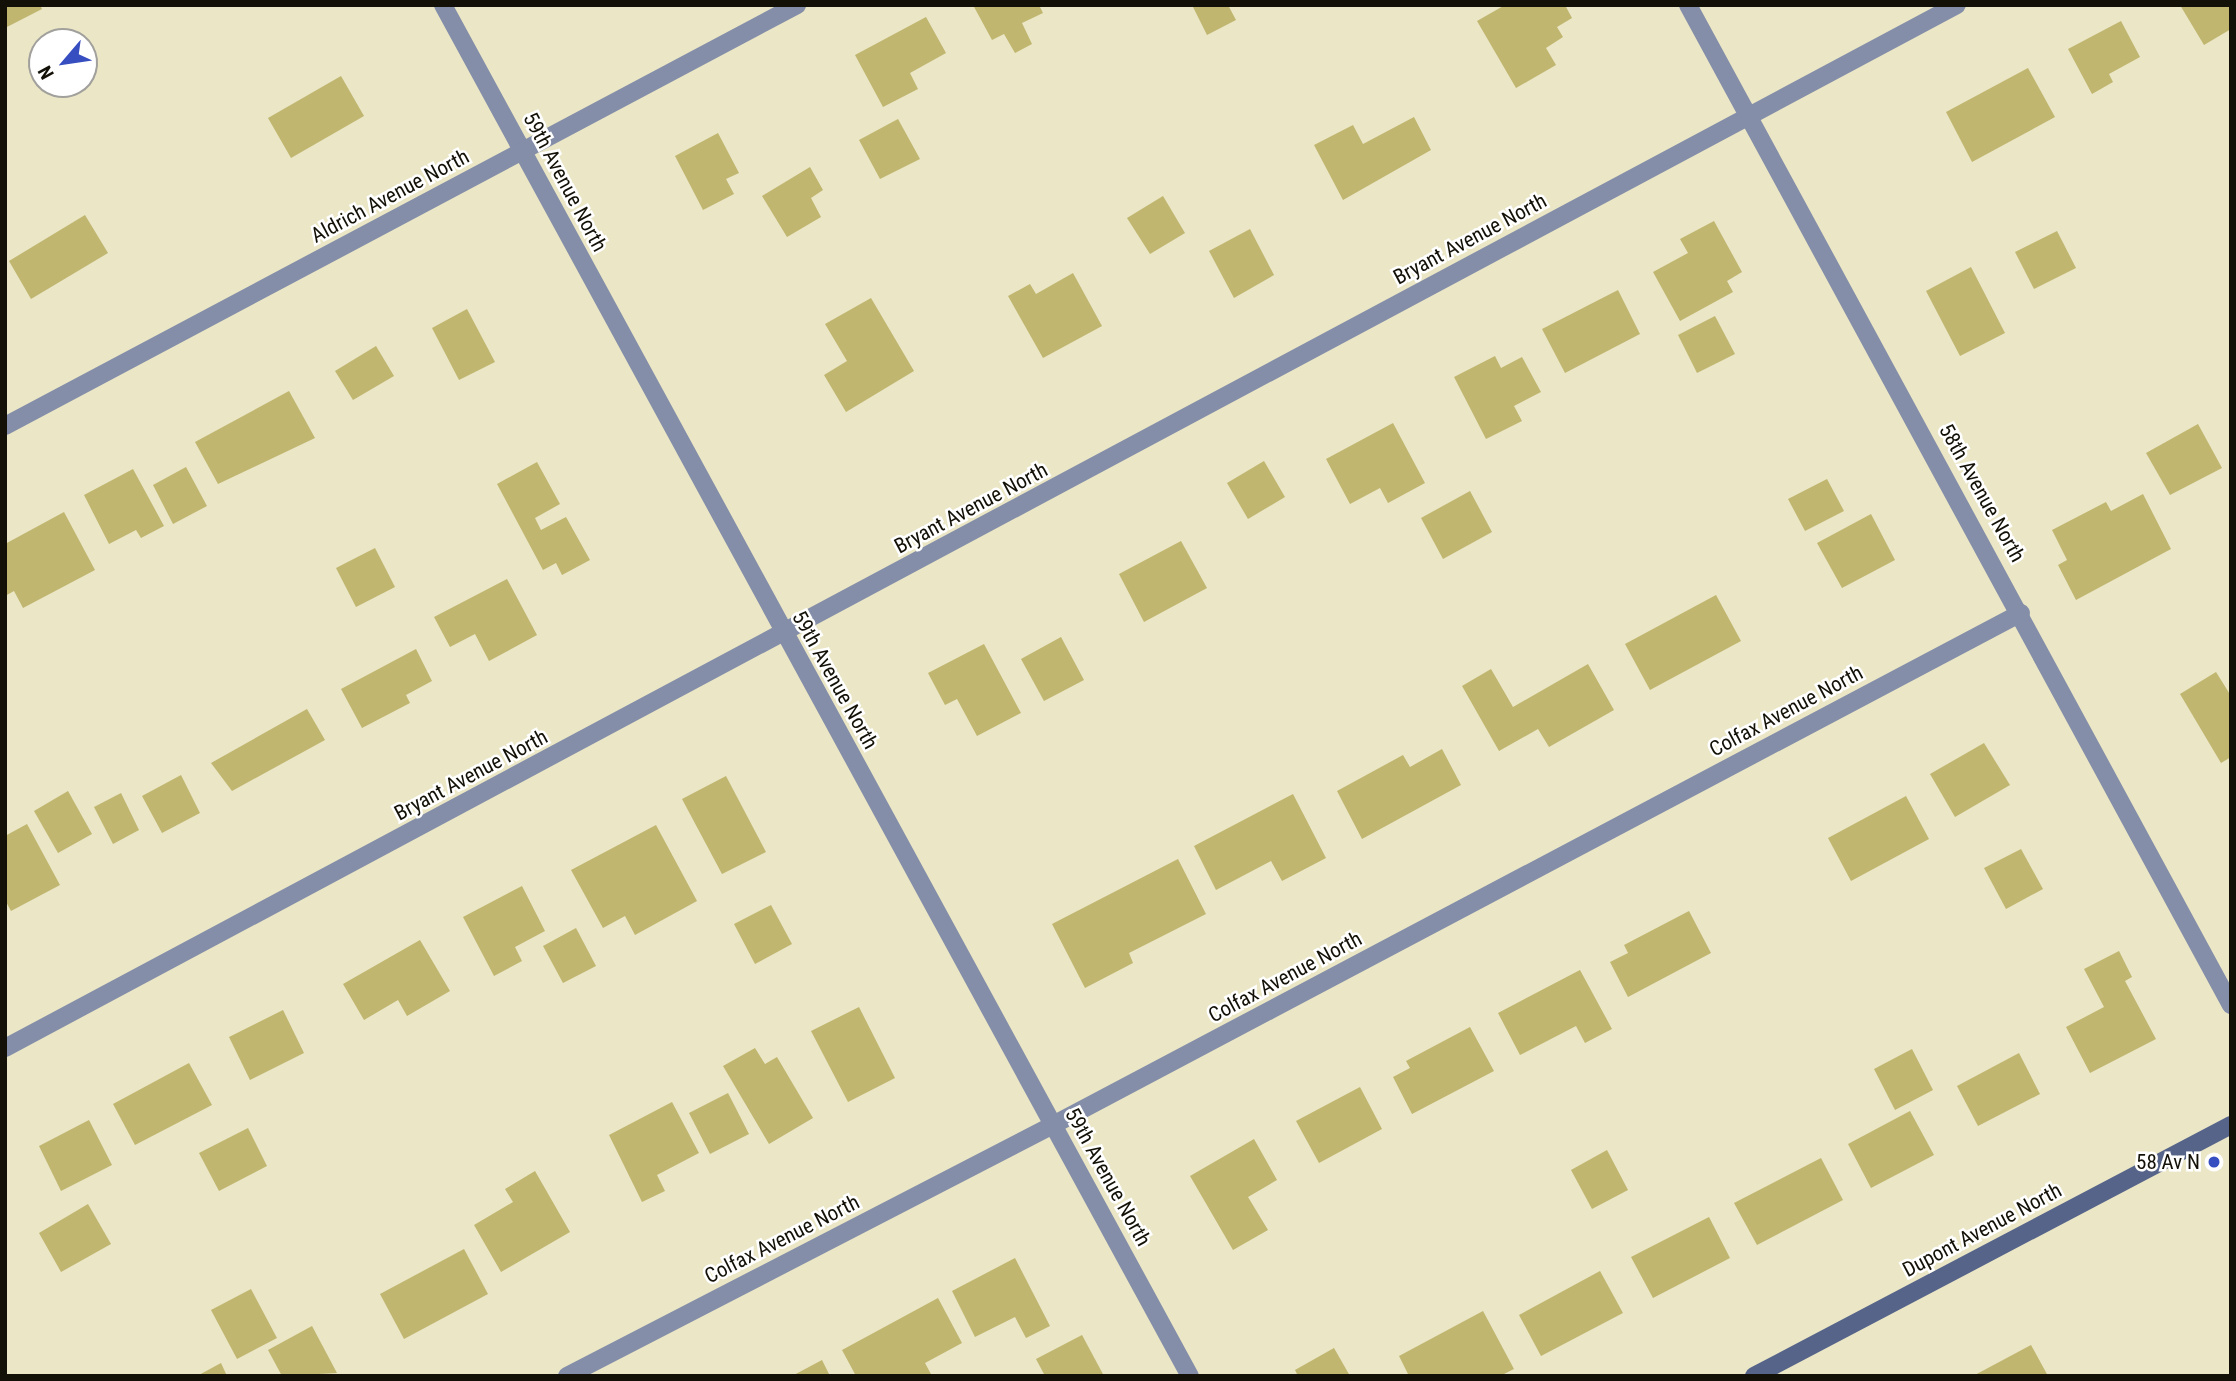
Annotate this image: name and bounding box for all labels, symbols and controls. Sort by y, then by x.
north arrow [28,28,98,98]
text: N [33,62,59,83]
street label: 59th Avenue North [518,108,612,256]
street label: Aldrich Avenue North [307,144,473,248]
street label: Bryant Avenue North [1389,188,1551,290]
street label: 58th Avenue North [1934,420,2030,566]
street label: Bryant Avenue North [890,457,1052,559]
street label: 59th Avenue North [787,607,883,753]
street label: Colfax Avenue North [1705,660,1867,762]
street label: Bryant Avenue North [390,724,552,826]
street label: Colfax Avenue North [1204,926,1366,1028]
street label: 59th Avenue North [1060,1104,1156,1250]
place label: 58 Av N [2136,1149,2200,1175]
marker: 58 Av N [2206,1154,2222,1170]
street label: Dupont Avenue North [1898,1177,2066,1283]
street label: Colfax Avenue North [700,1189,864,1289]

